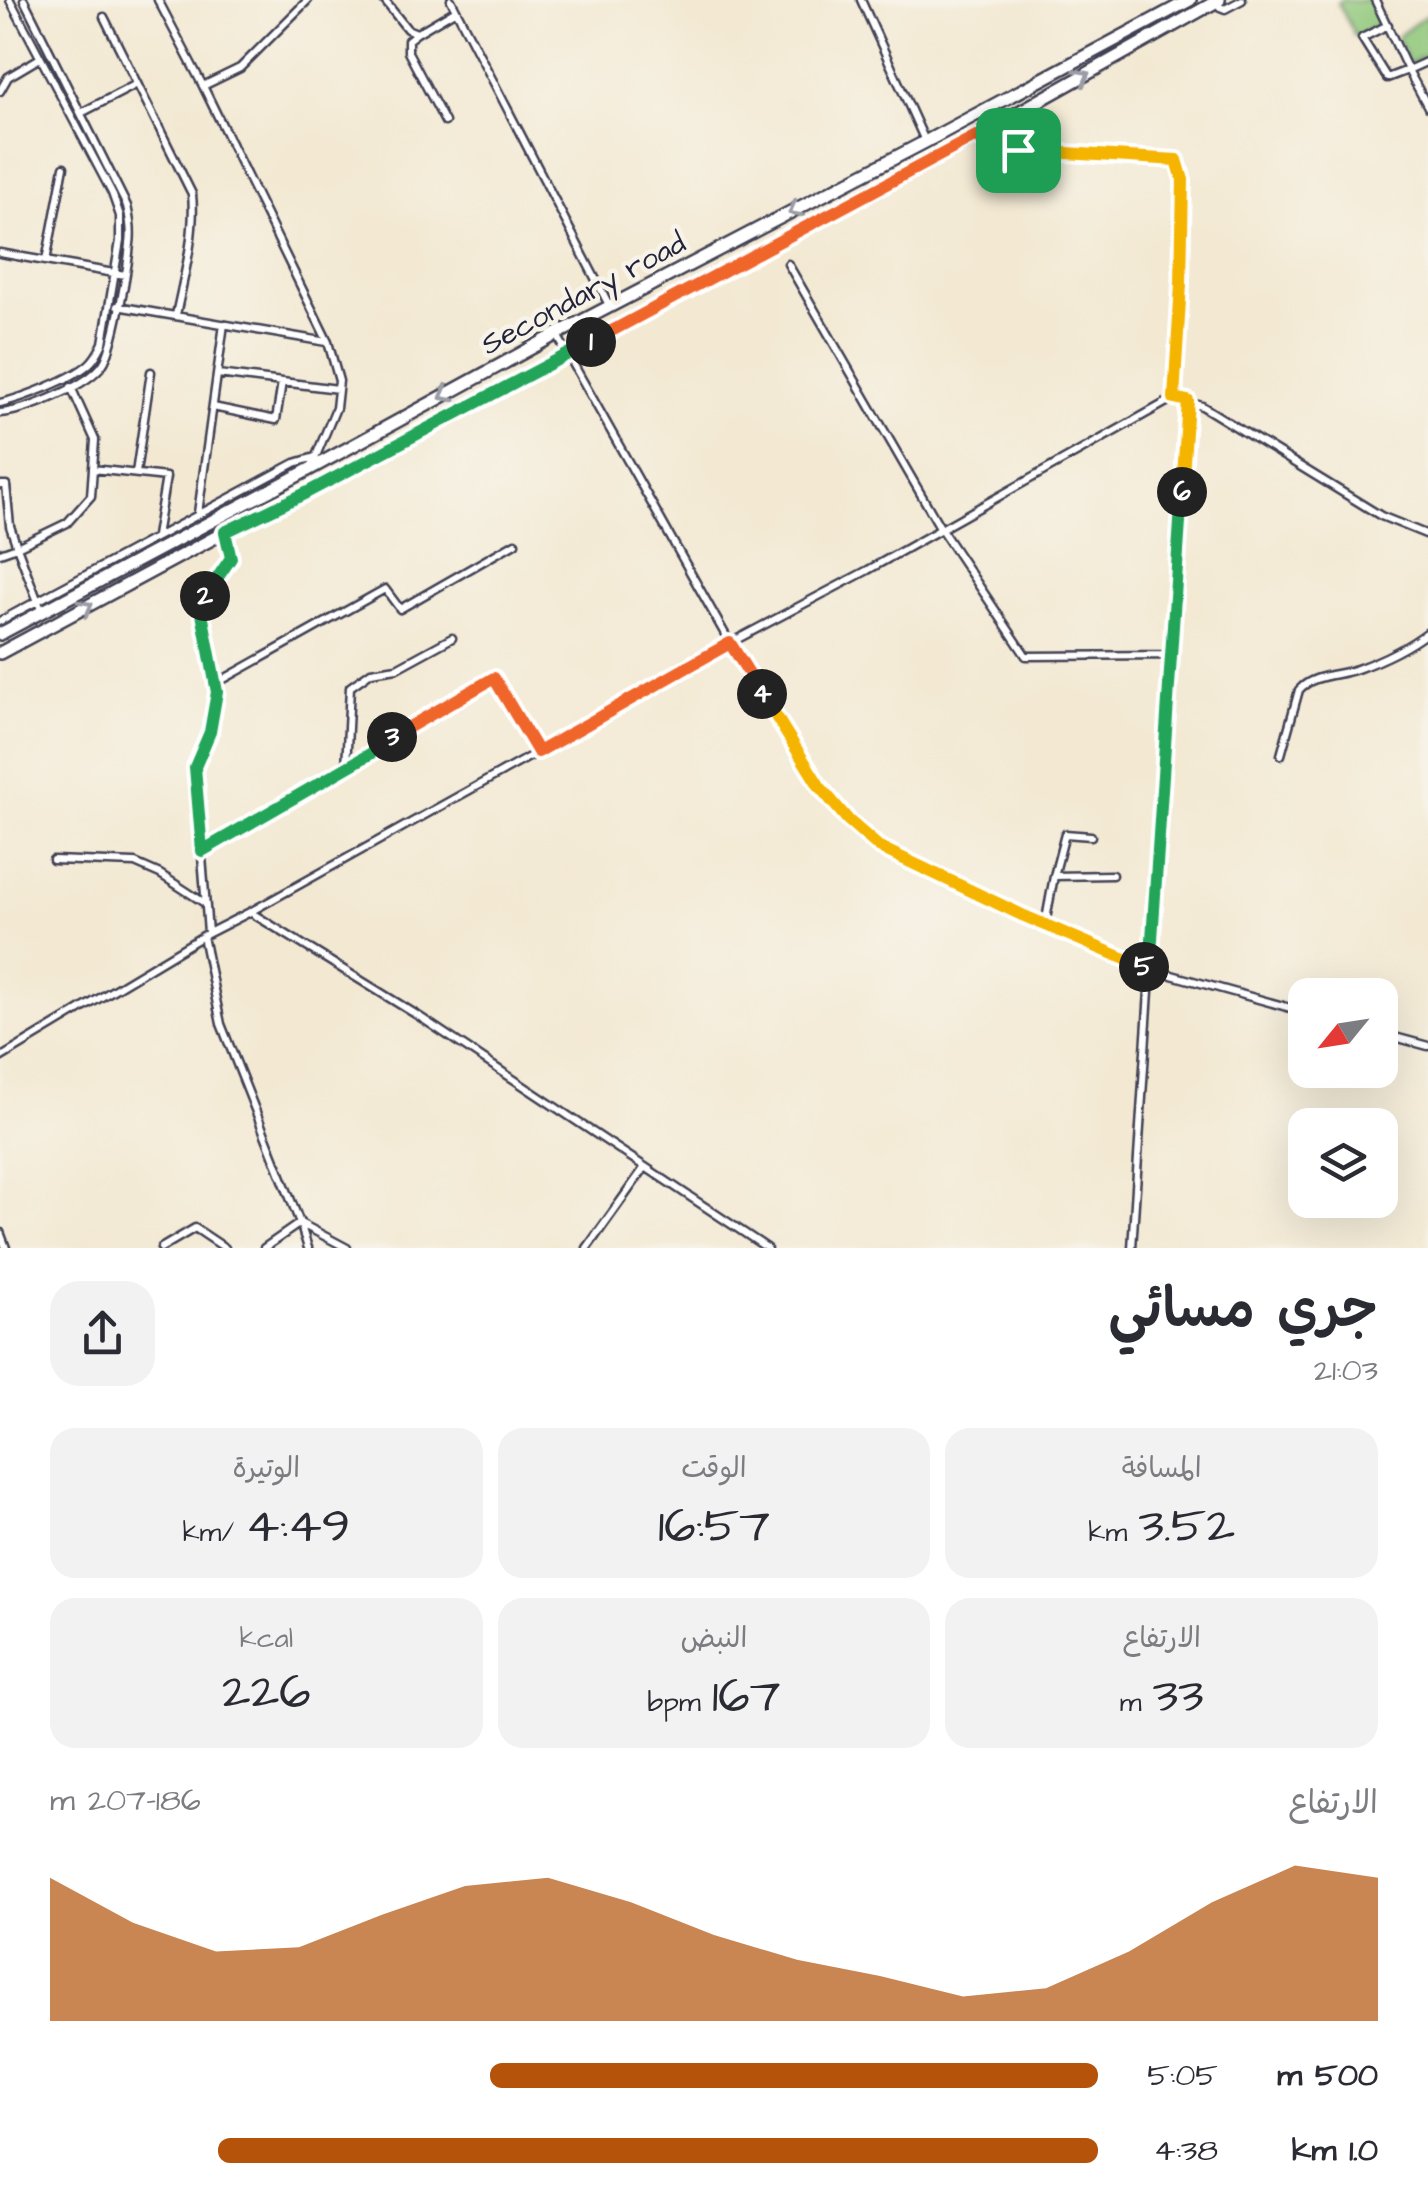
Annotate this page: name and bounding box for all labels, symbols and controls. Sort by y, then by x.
one-way arrow [1072,69,1090,88]
pin [976,108,1061,193]
icon: arrive [991,123,1046,178]
one-way arrow [788,197,806,217]
street label: Secondary road [474,222,694,366]
pin: 1 [566,317,616,367]
text: 1 [589,322,593,361]
one-way arrow [439,382,457,402]
pin: 6 [1157,467,1207,517]
text: 6 [1173,472,1191,511]
pin: 2 [180,571,230,621]
text: 2 [197,576,213,615]
one-way arrow [75,599,93,619]
pin: 4 [737,669,787,719]
text: 4 [752,674,772,713]
pin: 3 [367,712,417,762]
text: 3 [385,717,399,756]
pin: 5 [1119,942,1169,992]
text: 5 [1134,947,1154,986]
north arrow [1288,978,1398,1088]
map controls [1288,978,1398,1218]
button: layers [1288,1108,1398,1218]
text: جري مسائي [1108,1272,1378,1348]
button: share [50,1281,155,1386]
text: 21:03 [1314,1348,1378,1393]
text: الوتيرة [233,1449,300,1488]
text: الوقت [681,1449,747,1488]
text: المسافة [1122,1449,1202,1488]
text: 4:49 [245,1492,350,1561]
text: 16:57 [658,1492,770,1561]
text: 3.52 [1139,1492,1235,1561]
text: /km [182,1513,245,1552]
text: km [1088,1513,1139,1552]
text: kcal [240,1619,293,1658]
text: النبض [681,1619,747,1658]
text: الارتفاع [1122,1619,1201,1658]
text: 226 [222,1658,311,1727]
text: 167 [712,1662,780,1731]
text: 33 [1153,1662,1204,1731]
text: bpm [648,1683,712,1722]
text: m [1120,1683,1153,1722]
text: 186–207 m [50,1778,201,1823]
text: الارتفاع [1288,1781,1378,1826]
text: 5:05 [1147,2053,1218,2098]
text: 500 m [1277,2053,1378,2098]
text: 4:38 [1154,2128,1218,2173]
text: 1.0 km [1292,2128,1378,2173]

